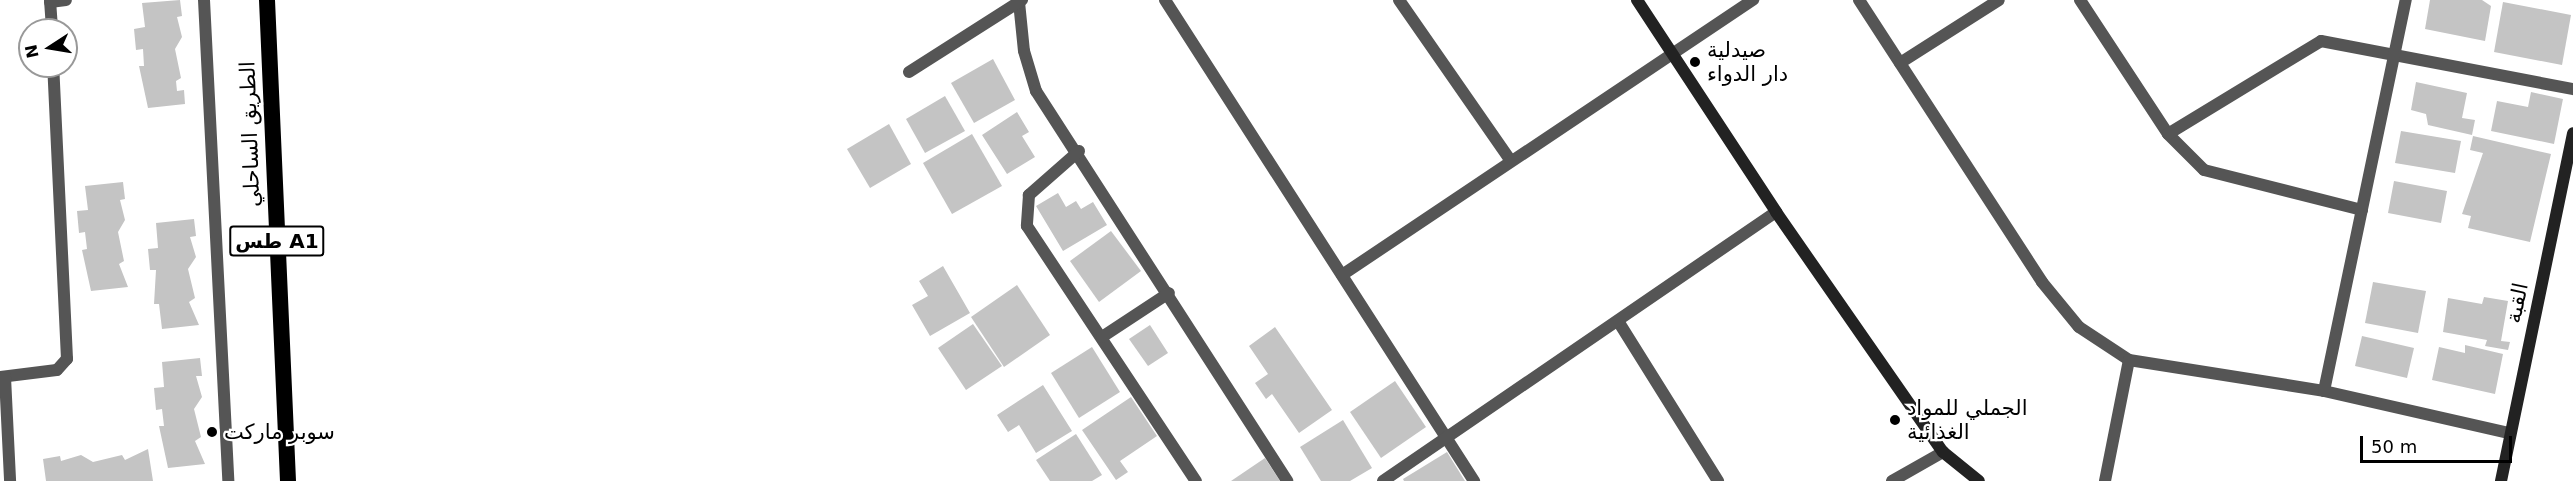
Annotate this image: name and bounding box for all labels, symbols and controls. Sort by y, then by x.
north arrow [18,18,78,78]
place label: صيدلية دار الدواء [1707,37,1788,87]
text: N [21,43,43,60]
marker: صيدلية دار الدواء [1688,55,1702,69]
street label: الطريق الساحلي [235,61,265,207]
road number: طس A1 [229,224,325,258]
street label: القبة [2500,281,2534,325]
place label: الجملي للمواد الغذائية [1907,395,2028,445]
marker: الجملي للمواد الغذائية [1888,413,1902,427]
place label: سوبر ماركت [224,419,335,445]
scale bar [2363,424,2514,462]
marker: سوبر ماركت [205,425,219,439]
text: 50 m [2371,436,2417,457]

